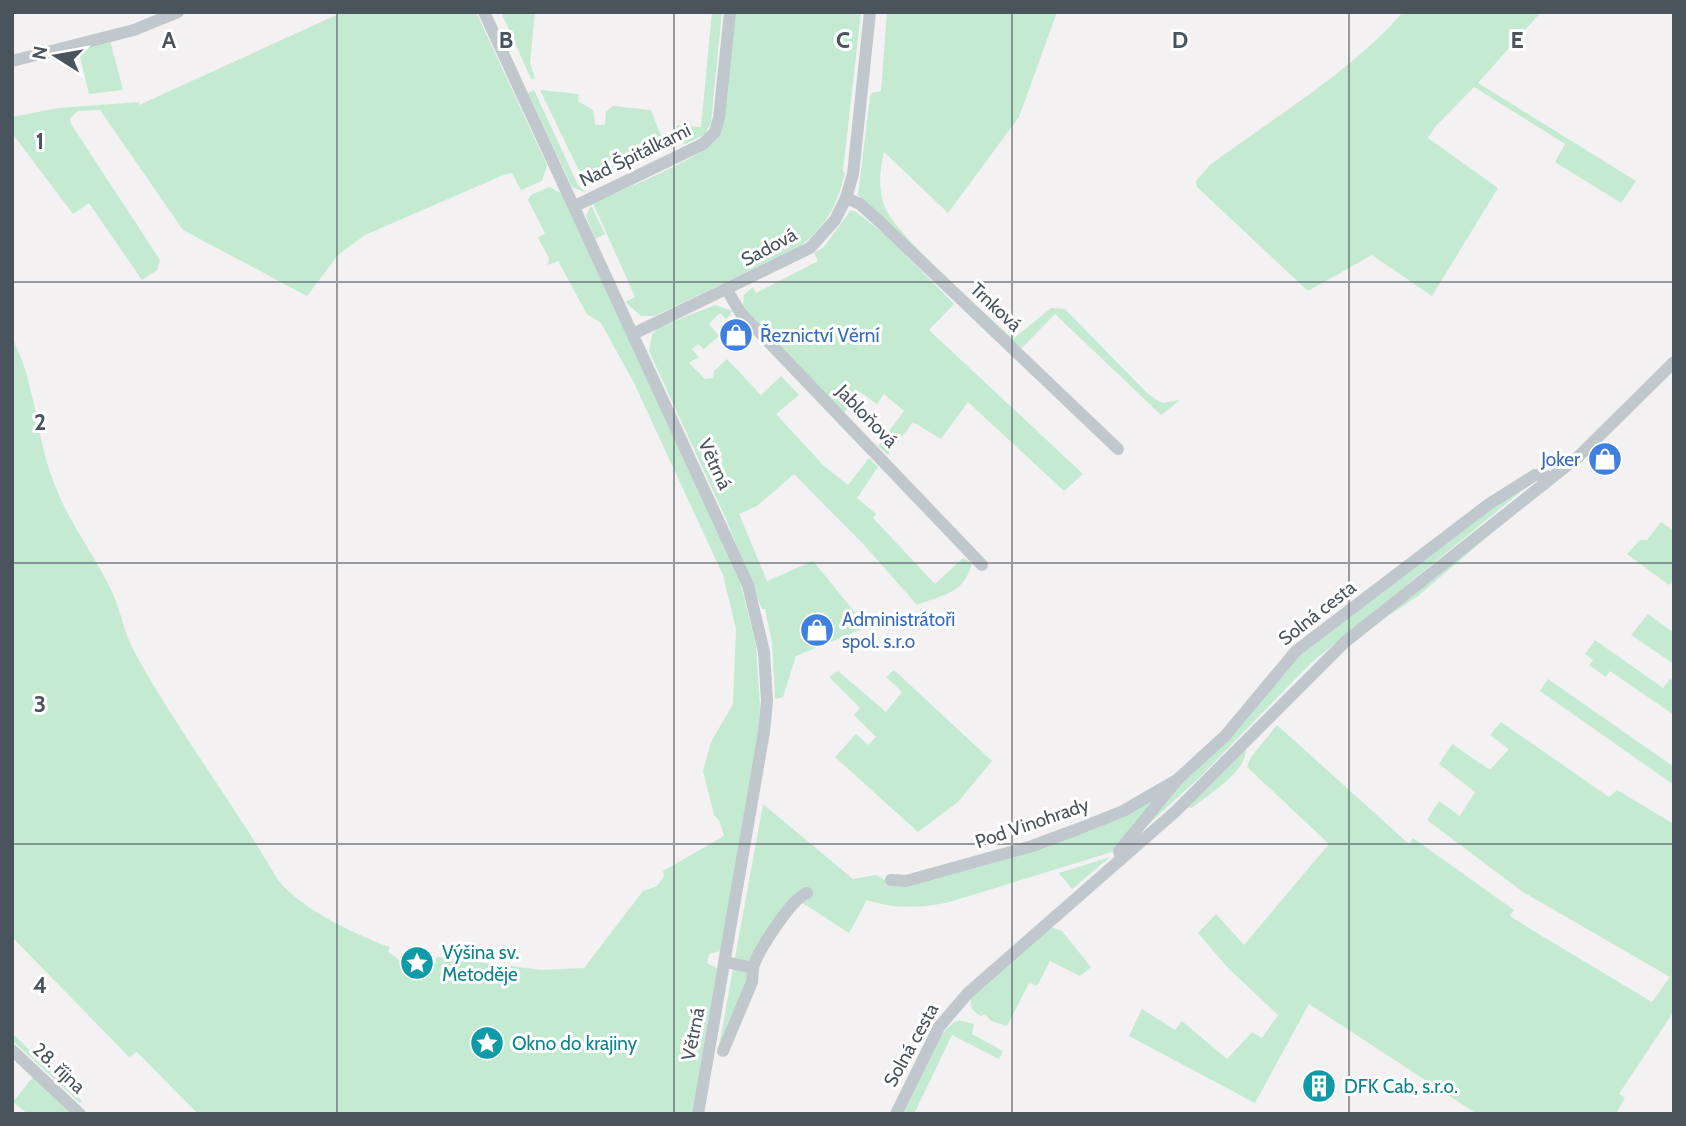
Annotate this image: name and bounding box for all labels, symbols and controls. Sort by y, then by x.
north arrow [21,21,91,91]
text: A [162,26,177,54]
text: B [499,26,513,54]
text: C [836,26,850,54]
text: D [1172,26,1188,54]
text: E [1510,26,1524,54]
text: N [27,44,52,62]
street label: Nad Špitálkami [575,117,694,192]
text: 1 [36,127,44,155]
street label: Sadová [737,223,801,271]
street label: Trnková [966,278,1026,336]
shop icon: Řeznictví Věrní [717,316,755,354]
place label: Řeznictví Věrní [760,323,879,347]
street label: Jabloňová [831,379,903,452]
text: 2 [34,408,46,436]
street label: Větrná [693,435,737,493]
shop icon: Joker [1586,440,1624,478]
place label: Joker [1540,448,1580,471]
street label: Solná cesta [1274,576,1360,650]
place label: Administrátoři spol. s.r.o [842,608,955,653]
shop icon: Administrátoři spol. s.r.o [798,611,836,649]
text: 3 [34,690,46,718]
street label: Pod Vinohrady [972,793,1092,853]
place label: Výšina sv. Metoděje [442,941,519,986]
place icon: Výšina sv. Metoděje [398,944,436,982]
text: 4 [33,971,47,999]
street label: Solná cesta [879,999,943,1091]
street label: Větrná [677,1006,709,1062]
place icon: Okno do krajiny [468,1024,506,1062]
place label: Okno do krajiny [512,1032,638,1055]
street label: 28. října [28,1038,90,1098]
building icon: DFK Cab, s.r.o. [1300,1067,1338,1105]
place label: DFK Cab, s.r.o. [1344,1075,1458,1098]

